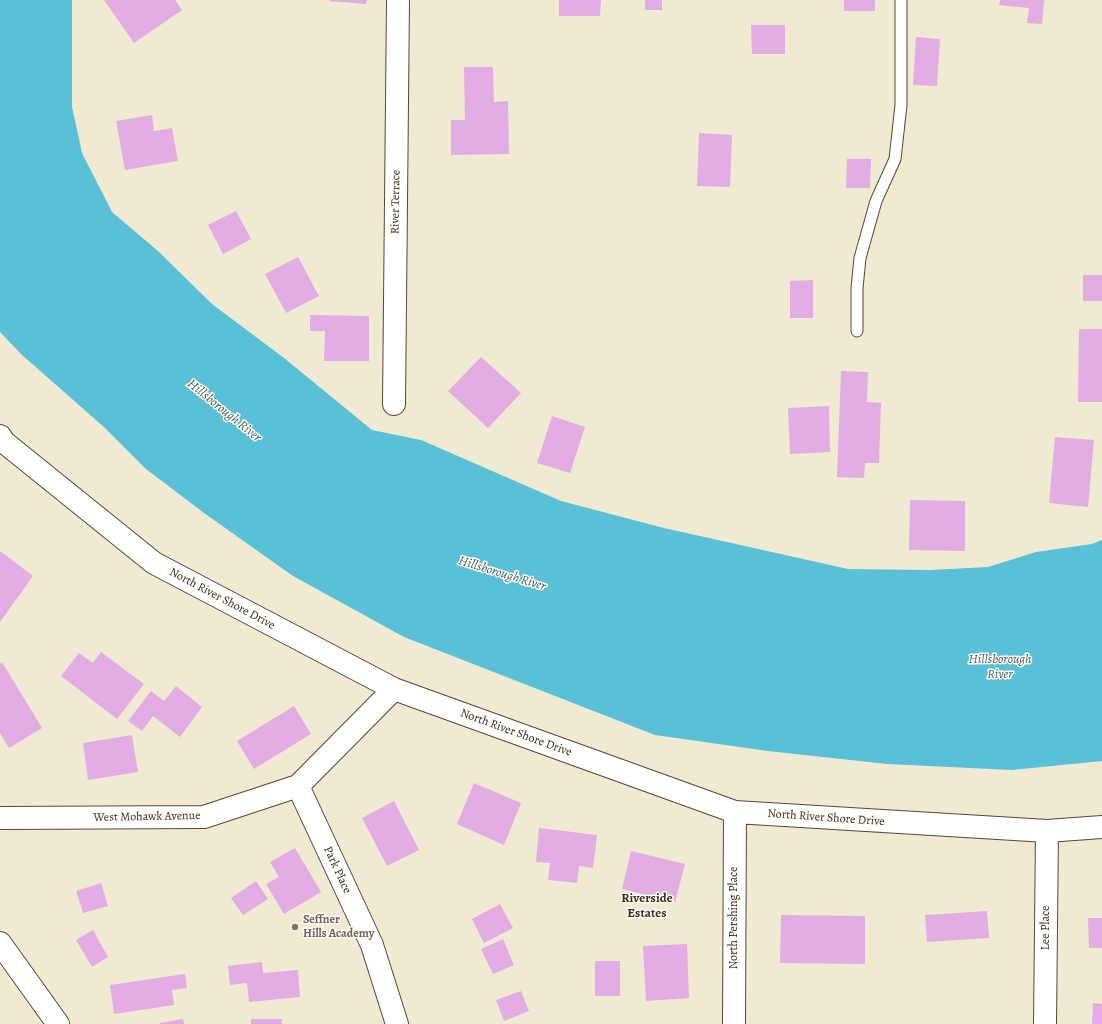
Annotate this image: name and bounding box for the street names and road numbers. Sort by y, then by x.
street label: River Terrace [388,170,404,234]
street label: North River Shore Drive [167,565,277,633]
street label: North River Shore Drive [458,706,574,760]
street label: North River Shore Drive [767,807,885,829]
street label: West Mohawk Avenue [93,809,201,825]
street label: Park Place [320,844,354,896]
street label: North Pershing Place [727,867,741,969]
street label: Lee Place [1039,906,1053,950]

